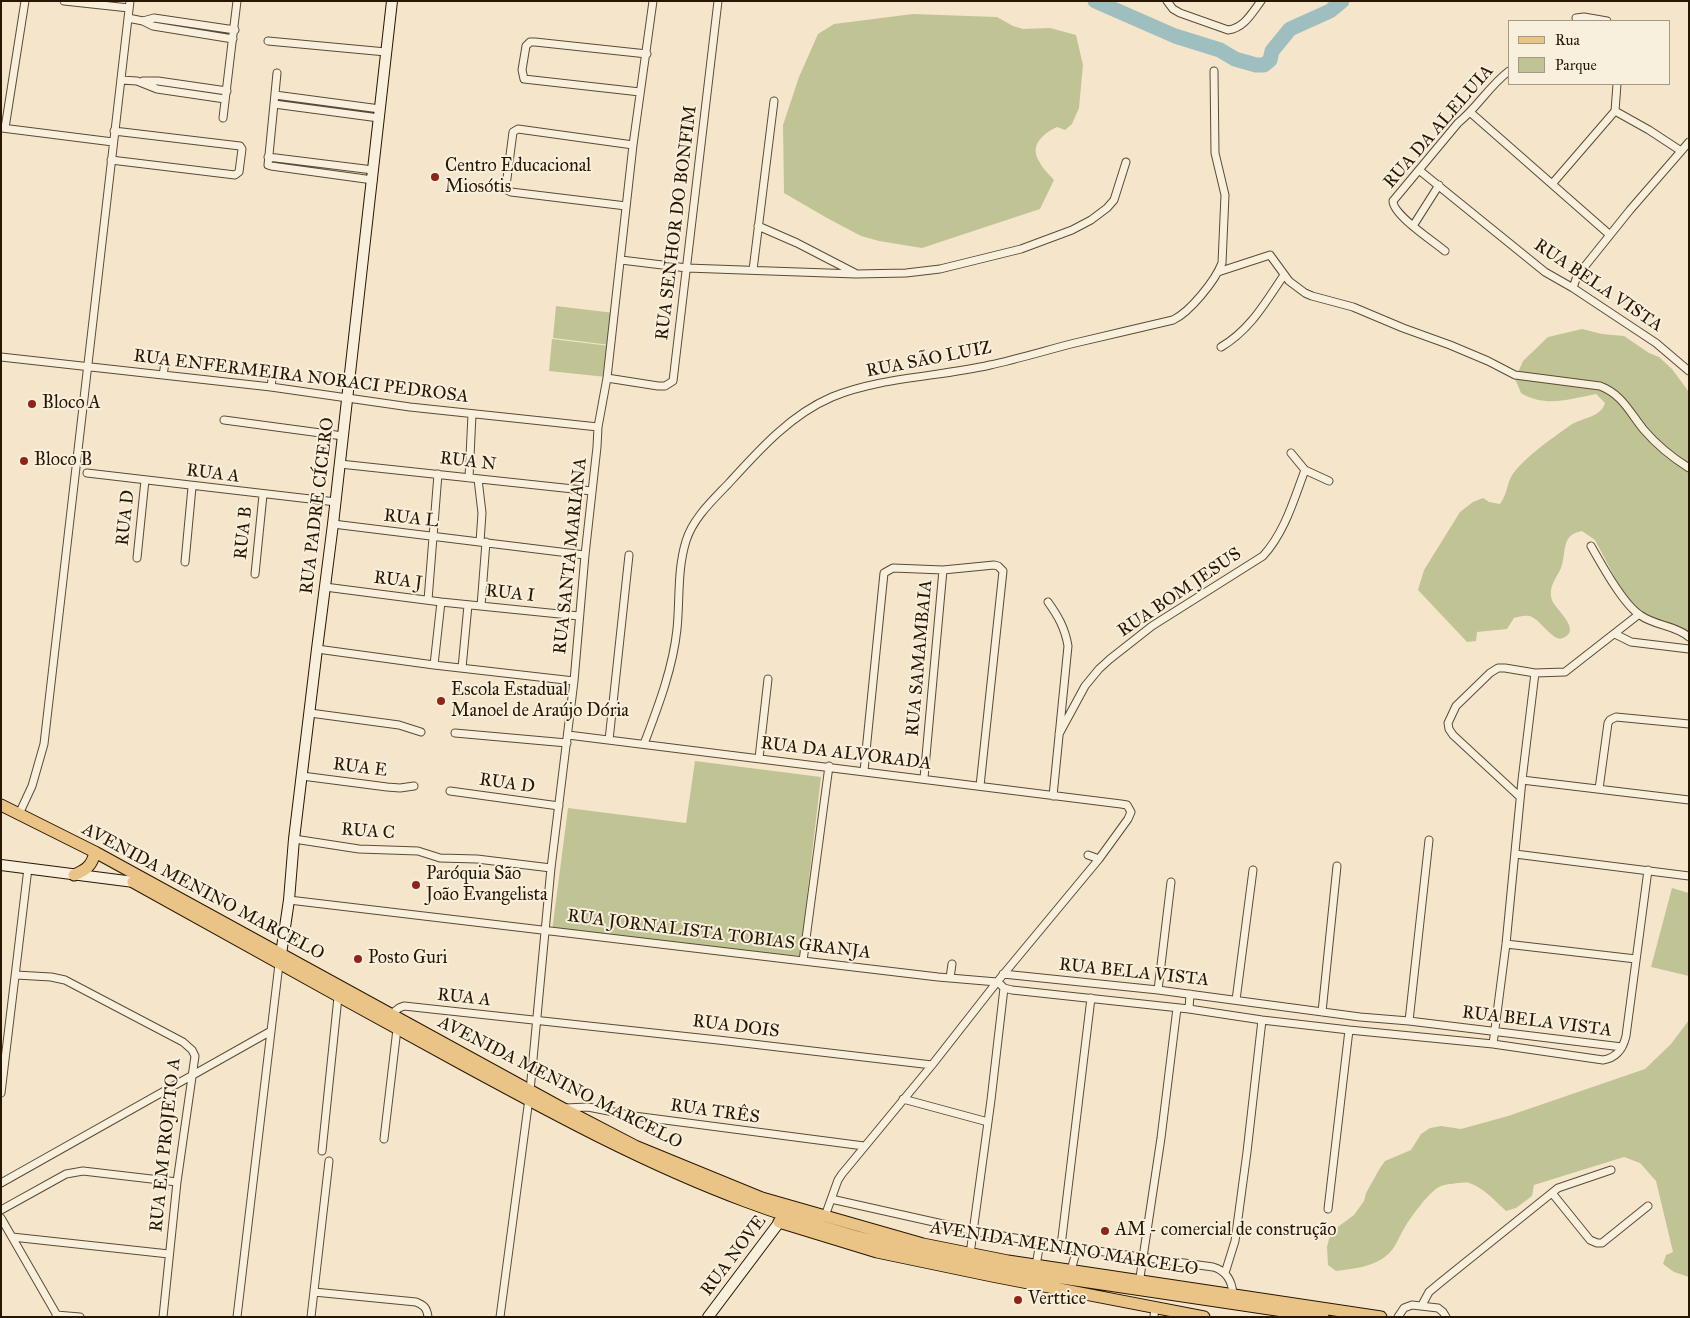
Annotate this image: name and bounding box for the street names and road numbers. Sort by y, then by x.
street label: RUA DA ALELUIA [1379,61,1499,193]
street label: RUA SENHOR DO BONFIM [652,105,702,341]
street label: RUA BELA VISTA [1529,235,1667,337]
street label: RUA SÃO LUIZ [864,337,994,383]
street label: RUA ENFERMEIRA NORACI PEDROSA [132,346,470,408]
street label: RUA PADRE CÍCERO [296,416,340,596]
street label: RUA N [438,448,498,476]
street label: RUA SANTA MARIANA [550,456,592,656]
street label: RUA A [185,460,241,488]
street label: RUA D [112,489,140,547]
street label: RUA B [230,505,258,561]
street label: RUA L [383,505,439,533]
street label: RUA BOM JESUS [1114,544,1246,642]
street label: RUA J [372,567,424,595]
street label: RUA SAMAMBAIA [902,579,938,737]
street label: RUA I [484,581,536,607]
street label: RUA DA ALVORADA [759,733,933,775]
street label: RUA E [332,754,388,782]
street label: RUA D [478,769,536,799]
street label: AVENIDA MENINO MARCELO [78,819,328,965]
street label: RUA C [340,819,396,845]
street label: RUA JORNALISTA TOBIAS GRANJA [566,906,872,964]
street label: RUA BELA VISTA [1058,954,1210,992]
street label: RUA A [436,984,492,1012]
street label: RUA BELA VISTA [1461,1002,1613,1042]
street label: RUA DOIS [691,1011,781,1043]
street label: AVENIDA MENINO MARCELO [434,1012,686,1154]
street label: RUA EM PROJETO A [146,1057,186,1233]
street label: RUA TRÊS [669,1095,761,1129]
street label: RUA NOVE [697,1211,771,1301]
street label: AVENIDA MENINO MARCELO [928,1217,1200,1281]

